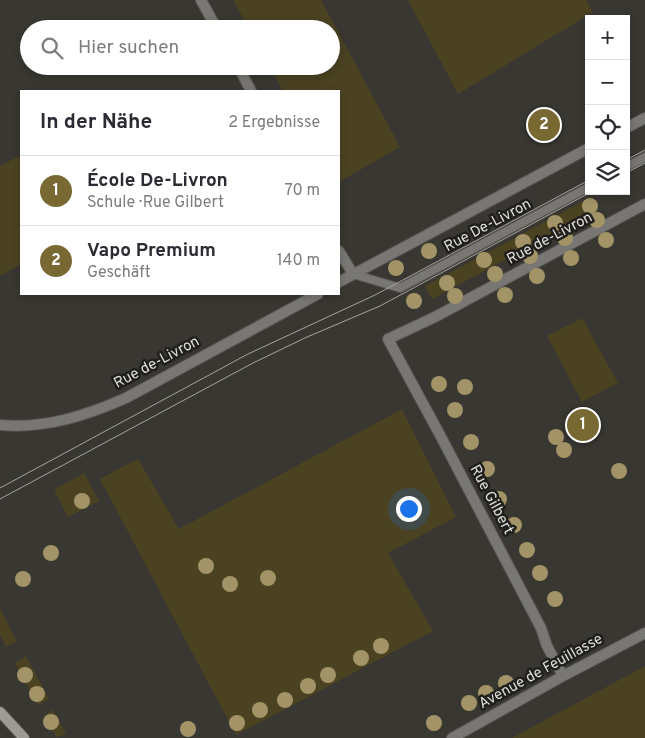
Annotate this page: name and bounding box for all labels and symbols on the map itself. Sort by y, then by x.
pin: 2 [528,106,560,144]
street label: Rue De-Livron [441,195,535,257]
street label: Rue de-Livron [504,208,596,270]
street label: Rue de-Livron [111,332,203,394]
pin: 1 [567,406,599,444]
street label: Rue Gilbert [465,462,517,538]
your location [396,496,422,522]
street label: Avenue de Feuillasse [476,630,606,714]

